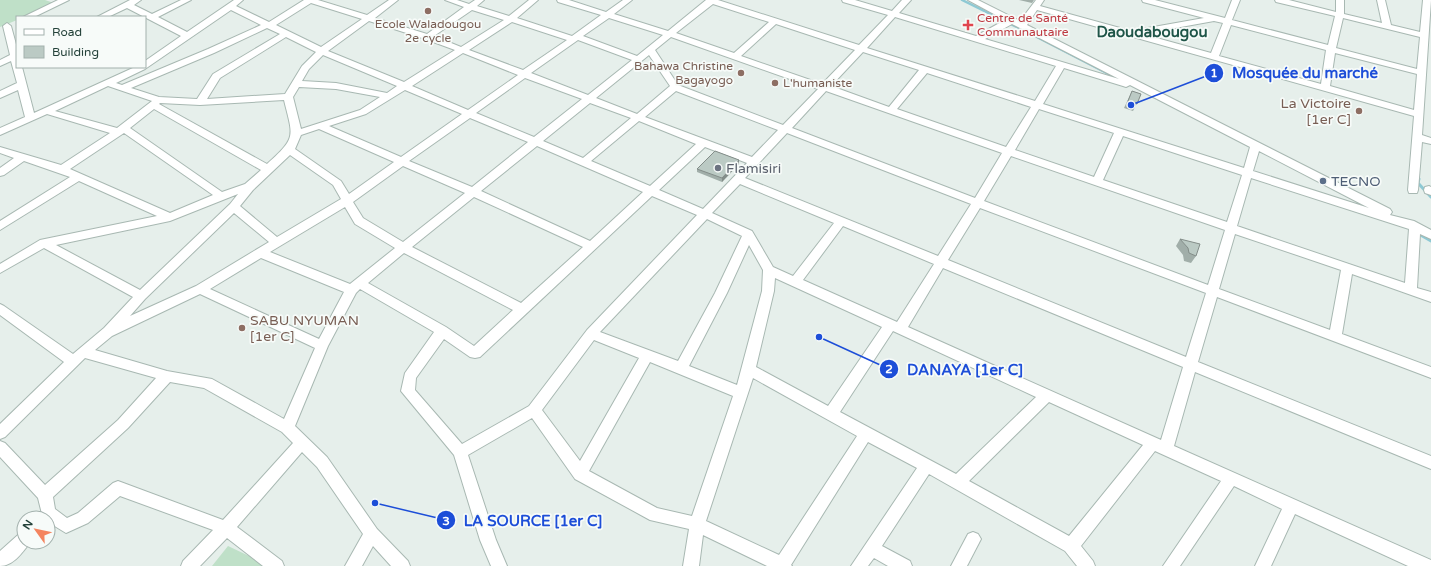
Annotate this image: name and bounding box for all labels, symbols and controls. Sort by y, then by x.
marker: Ecole Waladougou 2e cycle [423,6,433,16]
place label: Centre de Santé Communautaire [977,11,1069,39]
legend [16,16,146,68]
place label: Ecole Waladougou 2e cycle [375,17,481,45]
marker: Centre de Santé Communautaire [962,19,974,31]
district label: Daoudabougou [1096,23,1208,42]
text: Road [52,25,82,39]
text: Building [52,45,99,59]
place label: Bahawa Christine Bagayogo [634,59,733,87]
callout: Mosquée du marché [1204,59,1386,86]
text: Mosquée du marché [1232,64,1378,83]
text: 1 [1210,66,1218,80]
marker: Bahawa Christine Bagayogo [736,68,746,78]
place label: L'humaniste [783,76,852,90]
marker: L'humaniste [770,78,780,88]
place label: La Victoire [1er C] [1281,95,1351,128]
marker: La Victoire [1er C] [1354,106,1364,116]
place label: Flamisiri [726,160,781,177]
marker: Flamisiri [713,163,723,173]
place label: TECNO [1331,173,1381,190]
marker: TECNO [1318,176,1328,186]
place label: SABU NYUMAN [1er C] [250,312,359,345]
marker: SABU NYUMAN [1er C] [237,323,247,333]
callout: DANAYA [1er C] [879,356,1031,383]
text: DANAYA [1er C] [907,361,1023,379]
text: 2 [885,362,893,376]
callout: LA SOURCE [1er C] [436,507,610,534]
north arrow [16,510,56,550]
text: LA SOURCE [1er C] [464,512,602,530]
text: 3 [442,514,450,528]
text: N [20,518,36,532]

